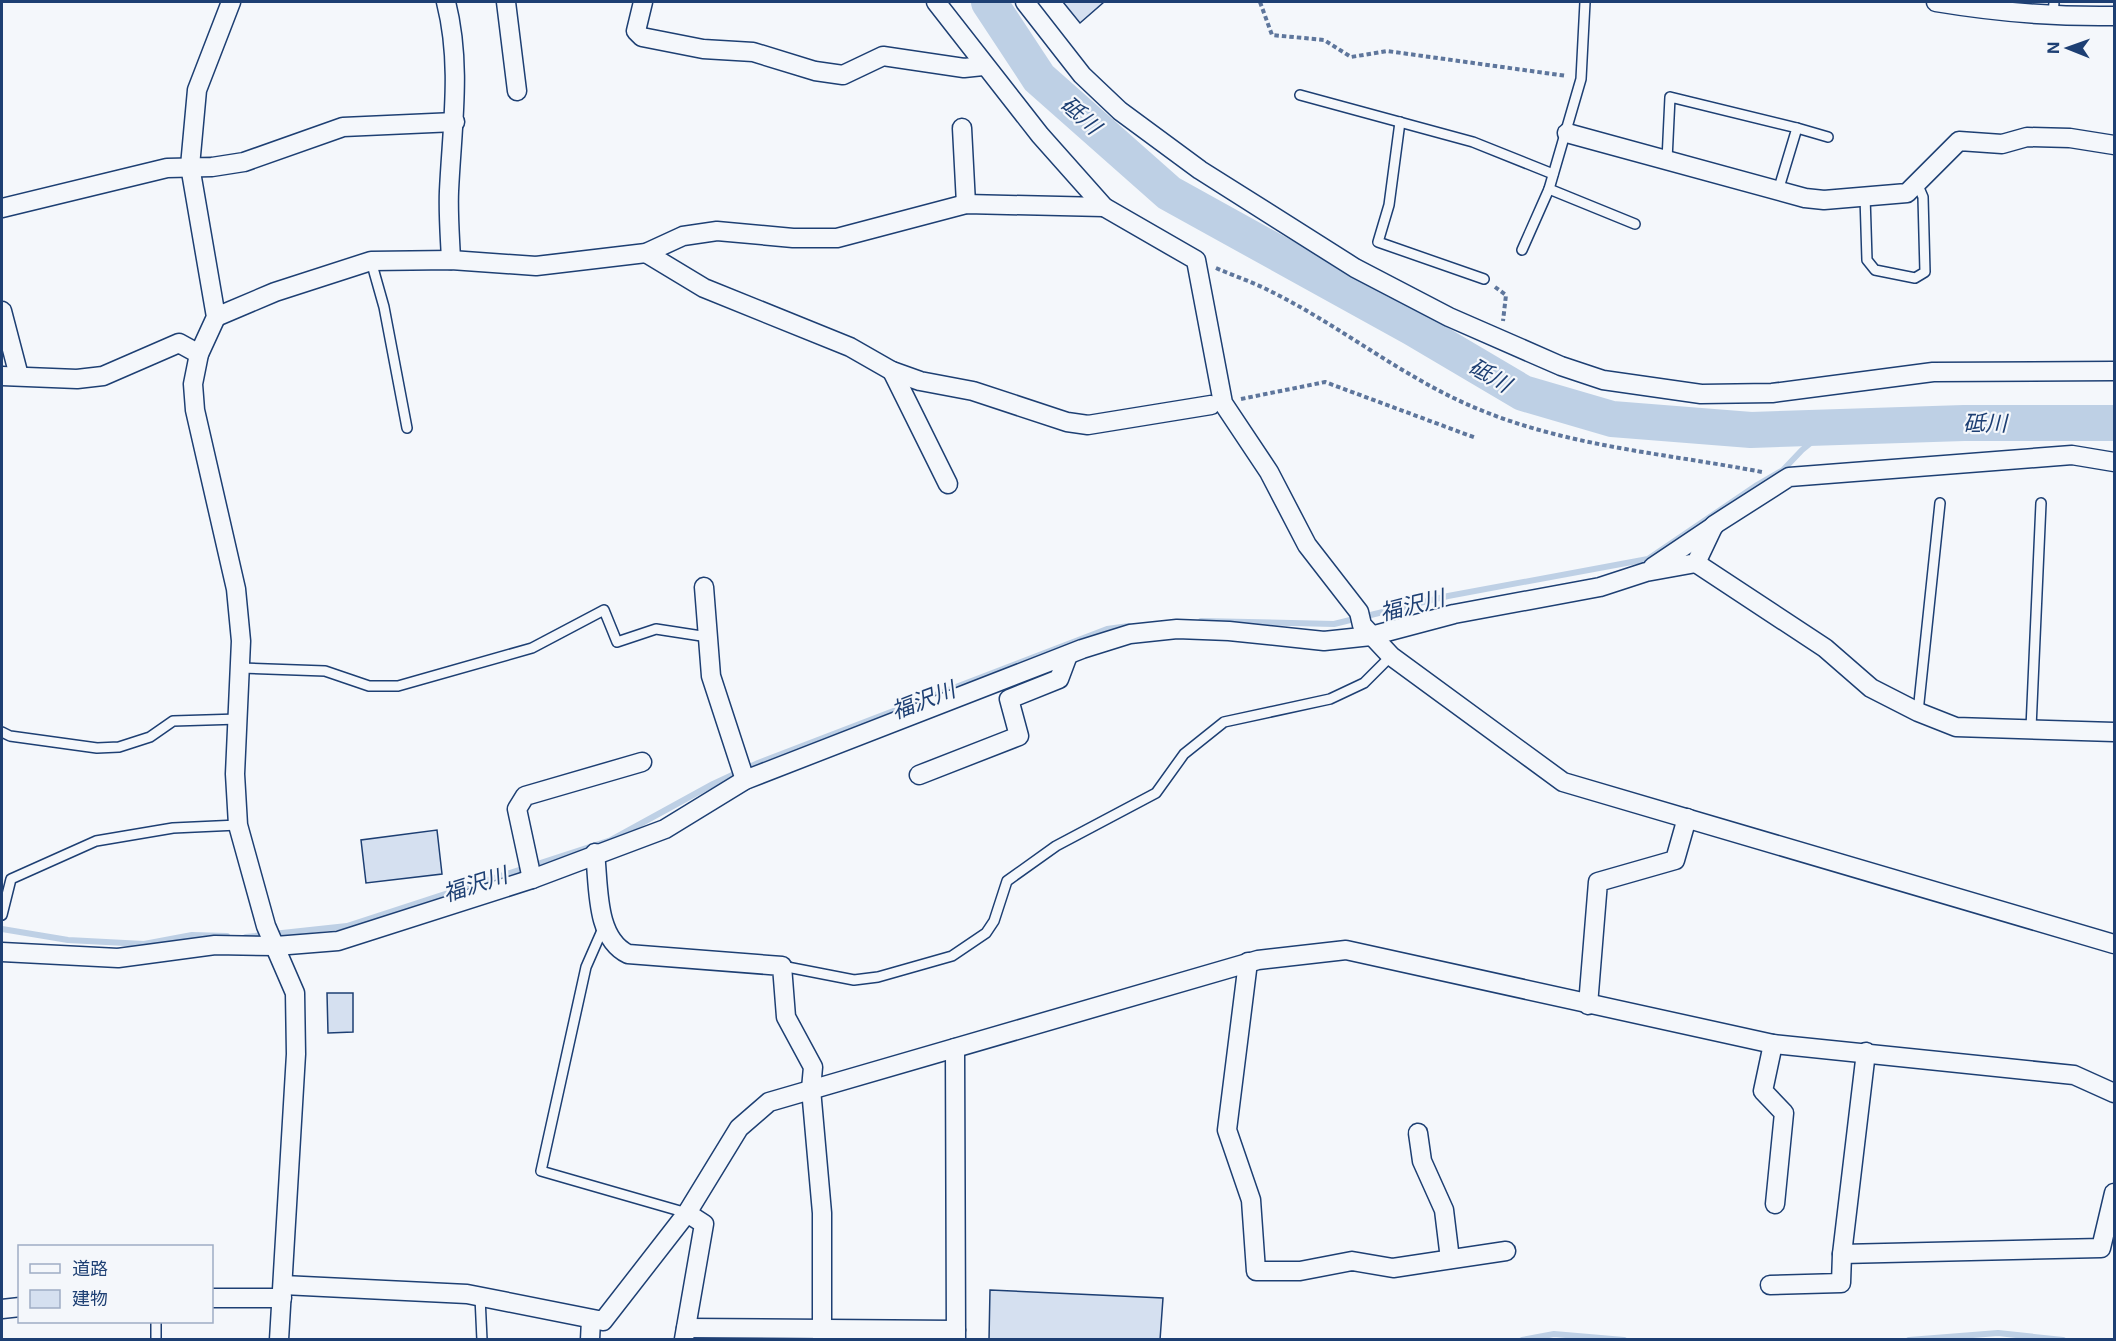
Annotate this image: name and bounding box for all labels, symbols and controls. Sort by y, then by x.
north arrow [2038,18,2098,78]
text: N [2043,41,2063,54]
water label: 砥川 [1056,91,1108,141]
water label: 砥川 [1464,353,1517,398]
water label: 砥川 [1963,410,2009,436]
water label: 福沢川 [1377,584,1449,626]
water label: 福沢川 [888,675,960,724]
water label: 福沢川 [440,861,512,907]
legend [18,1245,213,1323]
text: 道路 [72,1258,108,1279]
text: 建物 [72,1288,108,1309]

